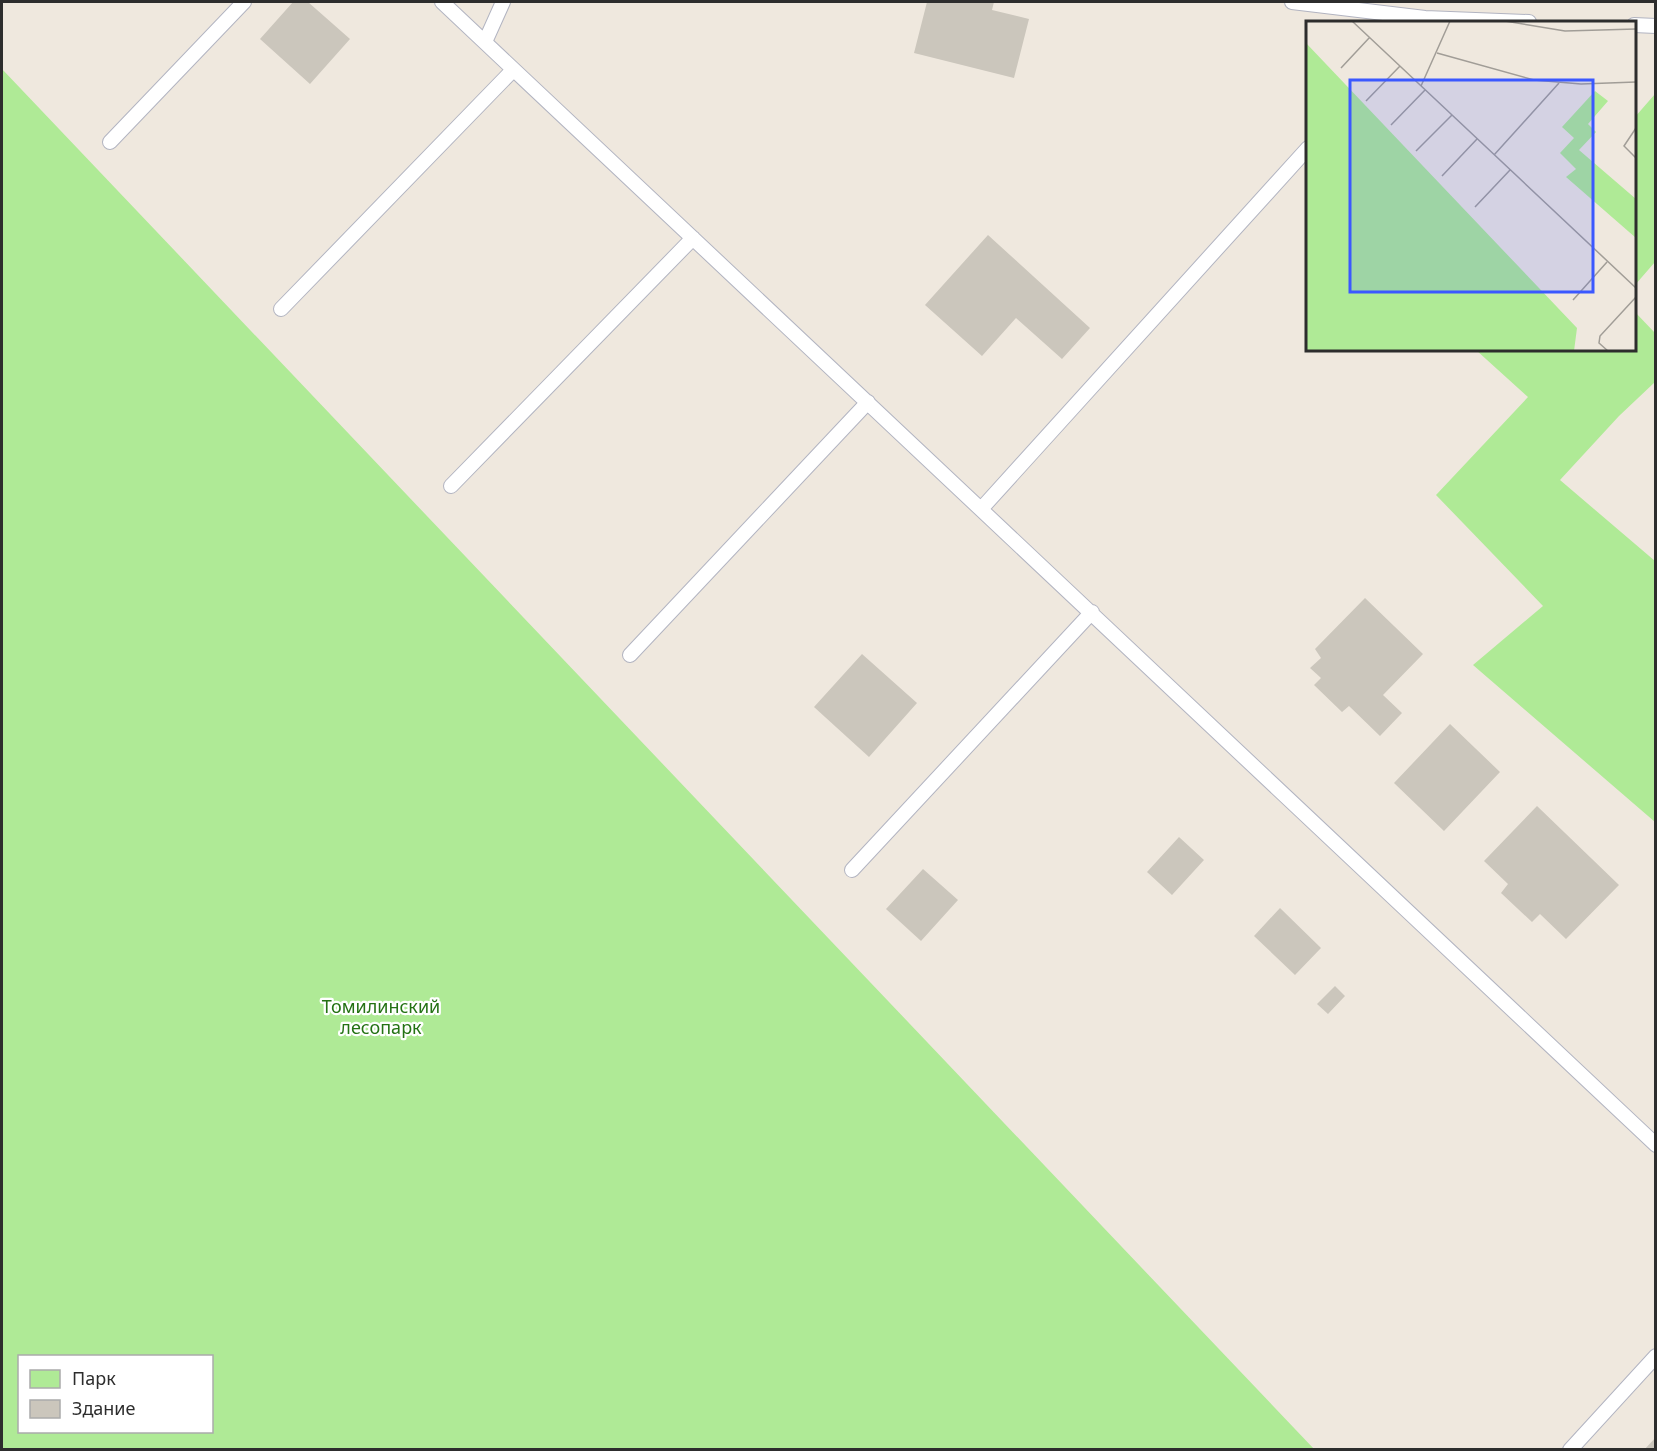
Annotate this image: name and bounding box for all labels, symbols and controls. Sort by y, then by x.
inset map [1306,21,1636,351]
park label: Томилинский лесопарк [322,994,440,1039]
legend [18,1355,213,1433]
text: Парк [72,1366,116,1390]
text: Здание [72,1396,136,1420]

